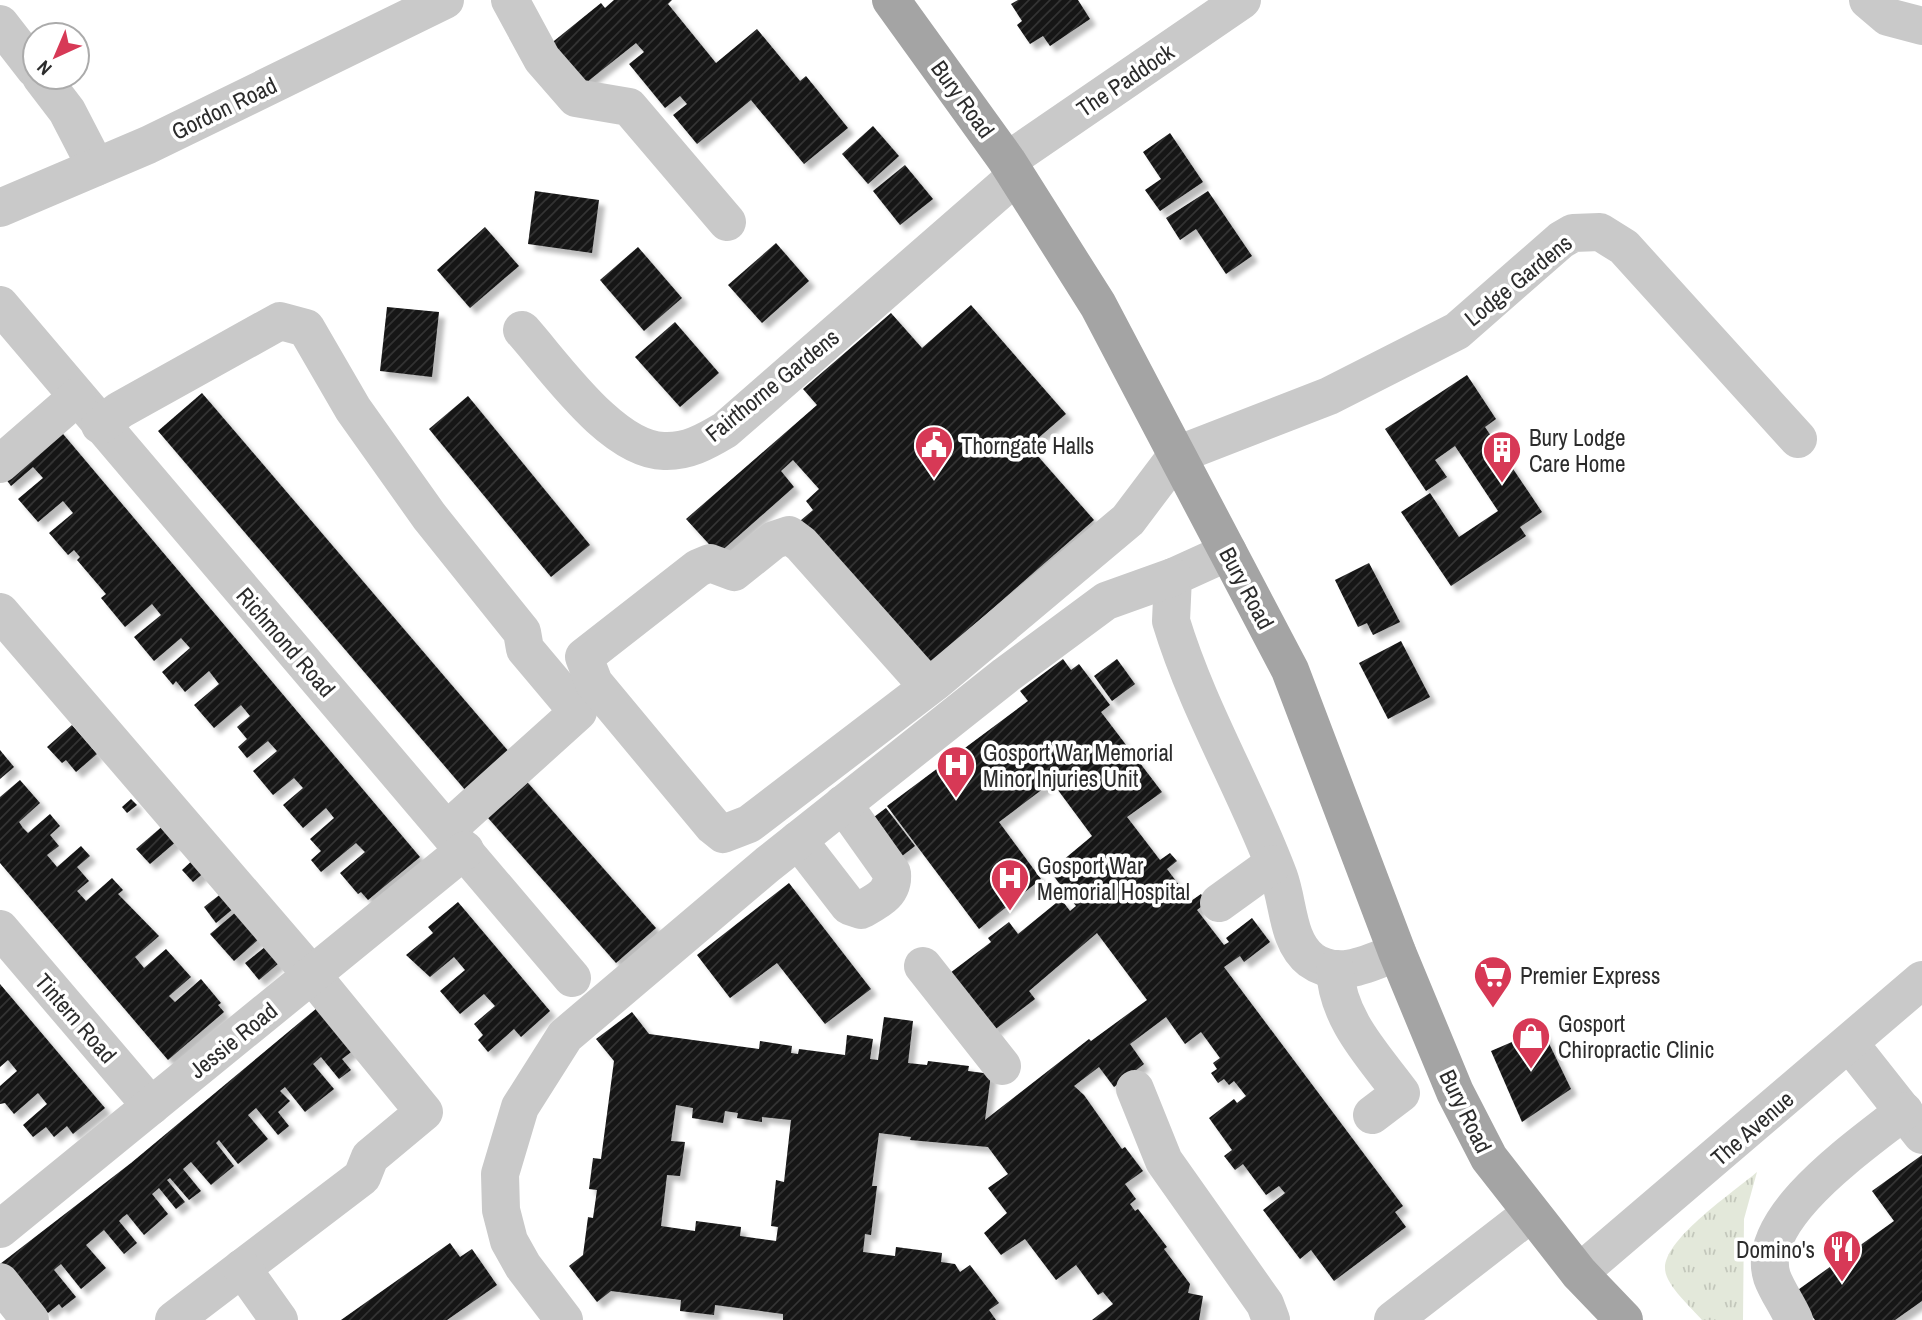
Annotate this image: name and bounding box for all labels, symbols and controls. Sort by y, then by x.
north arrow [21,21,91,91]
street label: The Paddock [1070,36,1180,124]
street label: Bury Road [924,54,1002,144]
text: N [31,55,57,81]
street label: Gordon Road [166,69,282,147]
street label: Lodge Gardens [1458,227,1578,333]
street label: Fairthorne Gardens [699,321,845,449]
place label: Bury Lodge Care Home [1529,422,1625,479]
public building icon: Thorngate Halls [913,424,955,479]
building icon: Bury Lodge Care Home [1481,429,1523,484]
place label: Thorngate Halls [961,430,1094,461]
street label: Bury Road [1212,541,1282,635]
street label: Richmond Road [230,580,342,704]
place label: Gosport War Memorial Minor Injuries Unit [983,737,1173,794]
hospital icon: Gosport War Memorial Minor Injuries Unit [935,744,977,799]
place label: Gosport War Memorial Hospital [1037,850,1190,907]
hospital icon: Gosport War Memorial Hospital [989,857,1031,912]
supermarket icon: Premier Express [1472,954,1514,1009]
place label: Premier Express [1520,960,1660,991]
street label: Tintern Road [28,966,124,1070]
street label: Jessie Road [183,995,283,1085]
place label: Gosport Chiropractic Clinic [1558,1008,1714,1065]
shop icon: Gosport Chiropractic Clinic [1510,1015,1552,1070]
street label: Bury Road [1433,1064,1499,1158]
street label: The Avenue [1704,1083,1800,1173]
restaurant icon: Domino's [1821,1228,1863,1283]
place label: Domino's [1736,1234,1815,1265]

